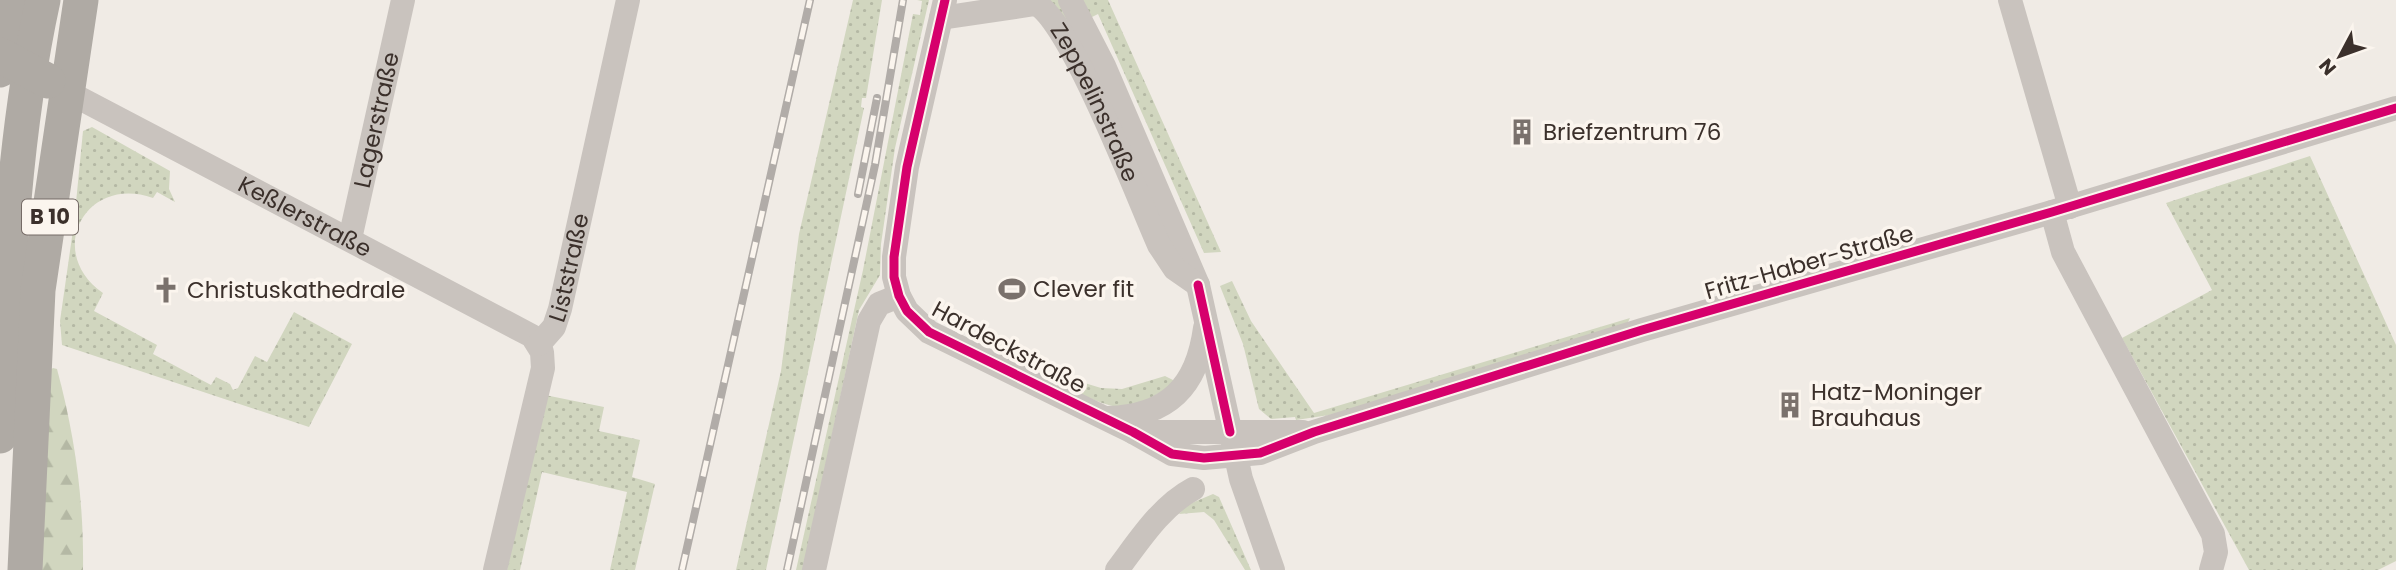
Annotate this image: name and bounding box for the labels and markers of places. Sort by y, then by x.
place label: Briefzentrum 76 [1543,116,1721,148]
building icon: Briefzentrum 76 [1507,117,1537,147]
place label: Clever fit [1033,273,1134,305]
place label: Christuskathedrale [187,274,405,306]
sports icon: Clever fit [997,274,1027,304]
church icon: Christuskathedrale [151,275,181,305]
place label: Hatz-Moninger Brauhaus [1811,376,1982,434]
building icon: Hatz-Moninger Brauhaus [1775,390,1805,420]

